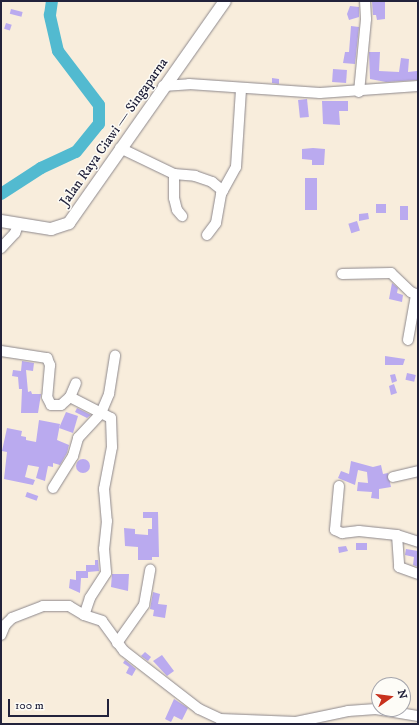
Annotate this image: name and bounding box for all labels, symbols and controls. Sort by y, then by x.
street label: Jalan Raya Ciawi — Singaparna [56,55,172,209]
north arrow [371,677,411,717]
text: N [394,688,410,700]
scale bar [10,691,111,717]
text: 100 m [15,698,44,713]

